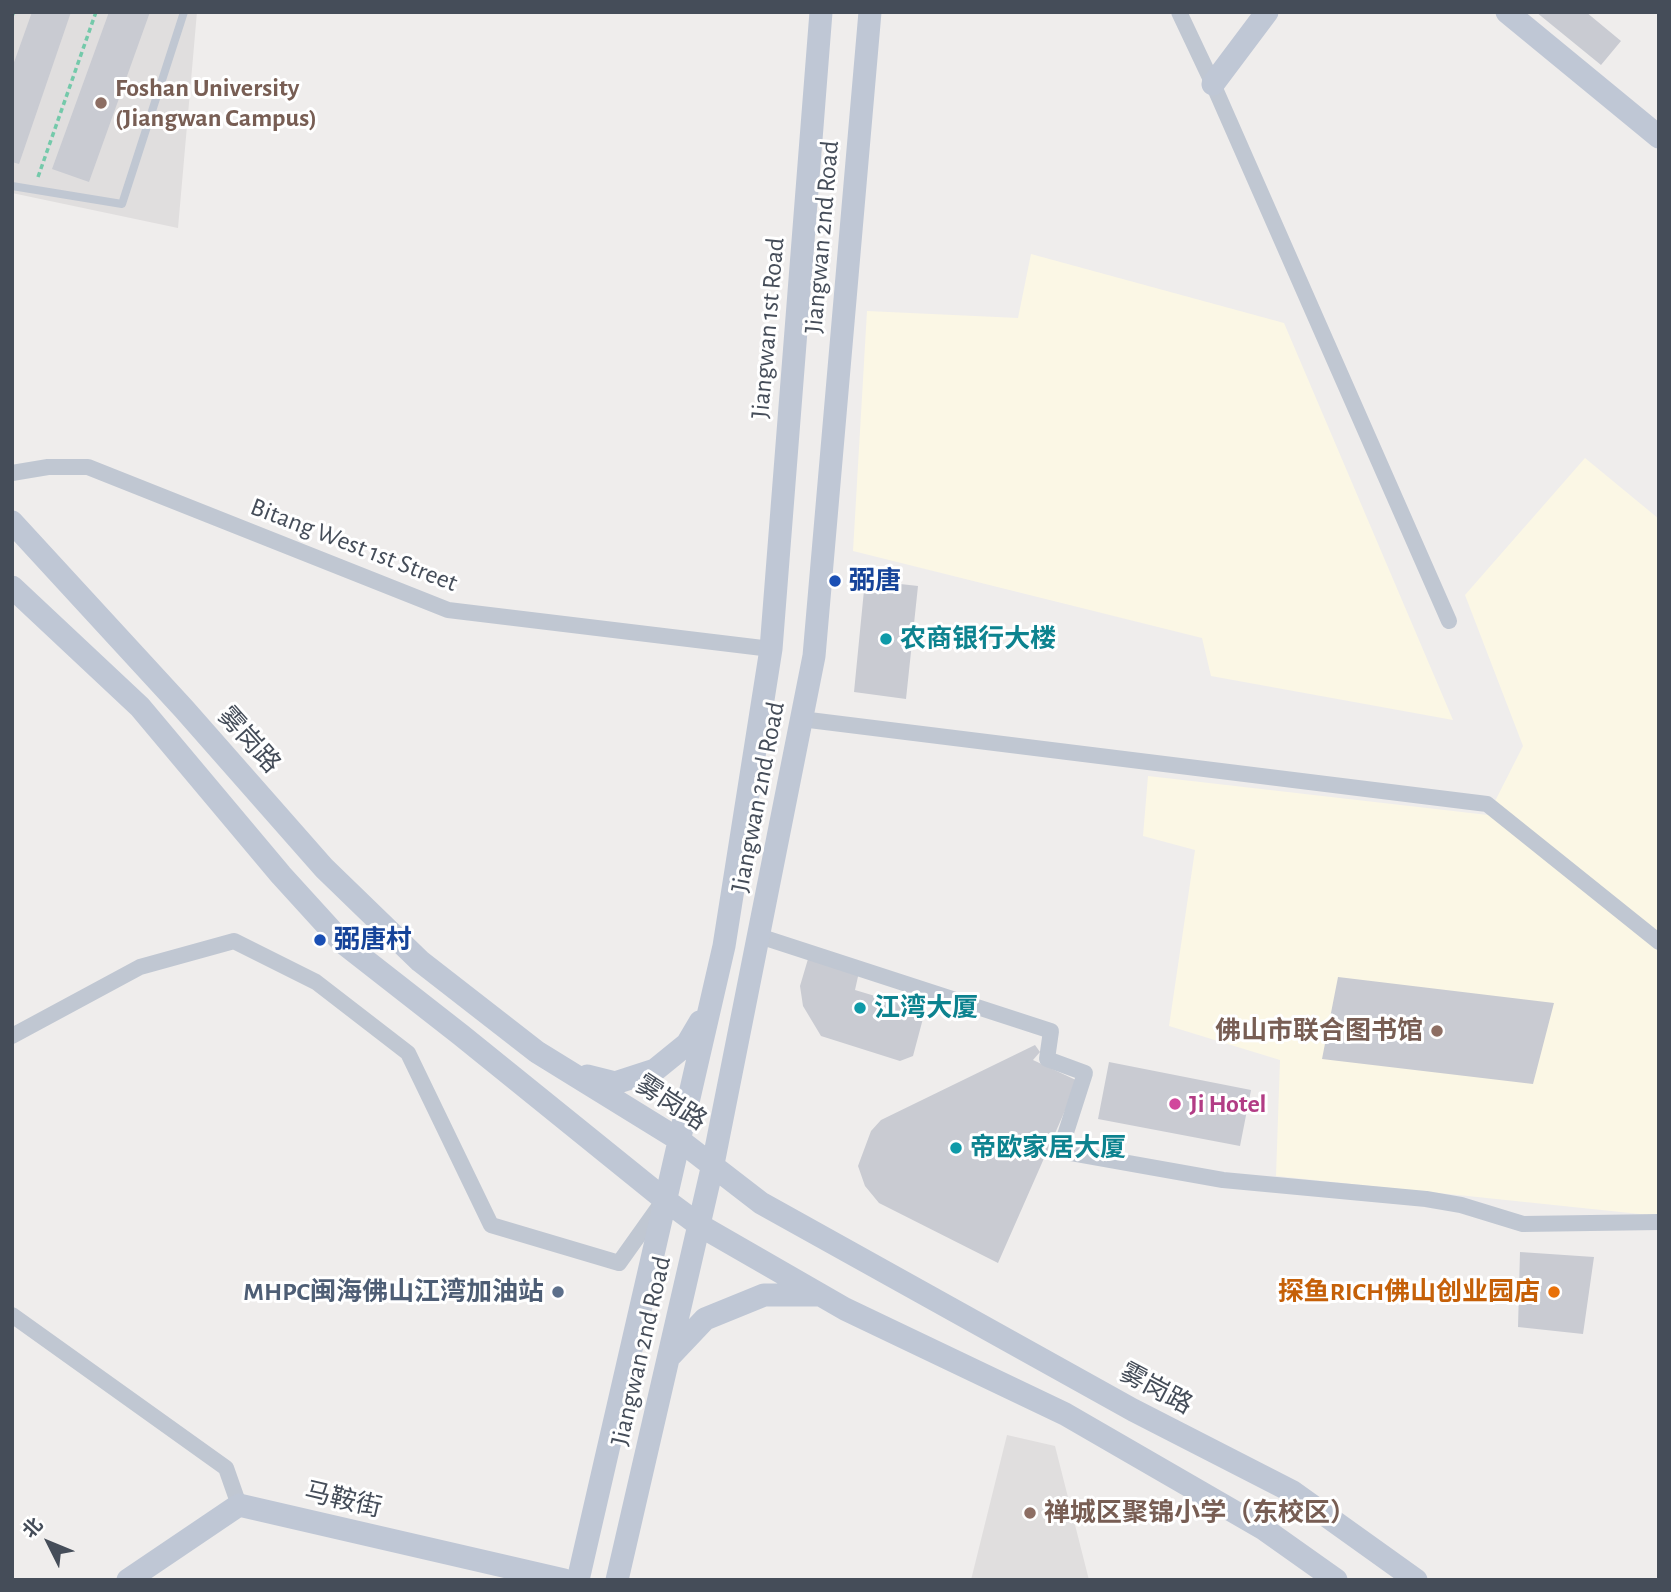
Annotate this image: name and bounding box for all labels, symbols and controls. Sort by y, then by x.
place label: Foshan University (Jiangwan Campus) [115,72,317,134]
marker: Foshan University (Jiangwan Campus) [93,95,109,111]
street label: Jiangwan 2nd Road [798,139,846,335]
street label: Jiangwan 1st Road [745,236,791,420]
street label: Bitang West 1st Street [246,491,462,599]
place label: 弼唐 [849,565,901,597]
marker: 弼唐 [827,573,843,589]
place label: 农商银行大楼 [900,623,1056,655]
marker: 农商银行大楼 [878,631,894,647]
street label: Jiangwan 2nd Road [724,699,792,895]
street label: 雾岗路 [211,701,287,779]
place label: 弼唐村 [334,924,412,956]
marker: 弼唐村 [312,932,328,948]
place label: 江湾大厦 [874,992,978,1024]
marker: 江湾大厦 [852,1000,868,1016]
place label: 佛山市联合图书馆 [1215,1015,1423,1047]
marker: 佛山市联合图书馆 [1429,1023,1445,1039]
street label: 雾岗路 [630,1069,712,1137]
place label: Ji Hotel [1189,1088,1266,1120]
marker: Ji Hotel [1167,1096,1183,1112]
place label: 帝欧家居大厦 [970,1132,1126,1164]
marker: 帝欧家居大厦 [948,1140,964,1156]
street label: Jiangwan 2nd Road [604,1253,678,1449]
place label: MHPC闽海佛山江湾加油站 [243,1276,544,1308]
place label: 探鱼RICH佛山创业园店 [1278,1276,1540,1308]
marker: MHPC闽海佛山江湾加油站 [550,1284,566,1300]
marker: 探鱼RICH佛山创业园店 [1546,1284,1562,1300]
street label: 雾岗路 [1114,1357,1198,1421]
street label: 马鞍街 [301,1476,385,1524]
place label: 禅城区聚锦小学（东校区） [1044,1497,1356,1529]
marker: 禅城区聚锦小学（东校区） [1022,1505,1038,1521]
north arrow [14,1508,84,1578]
text: 北 [20,1515,47,1542]

